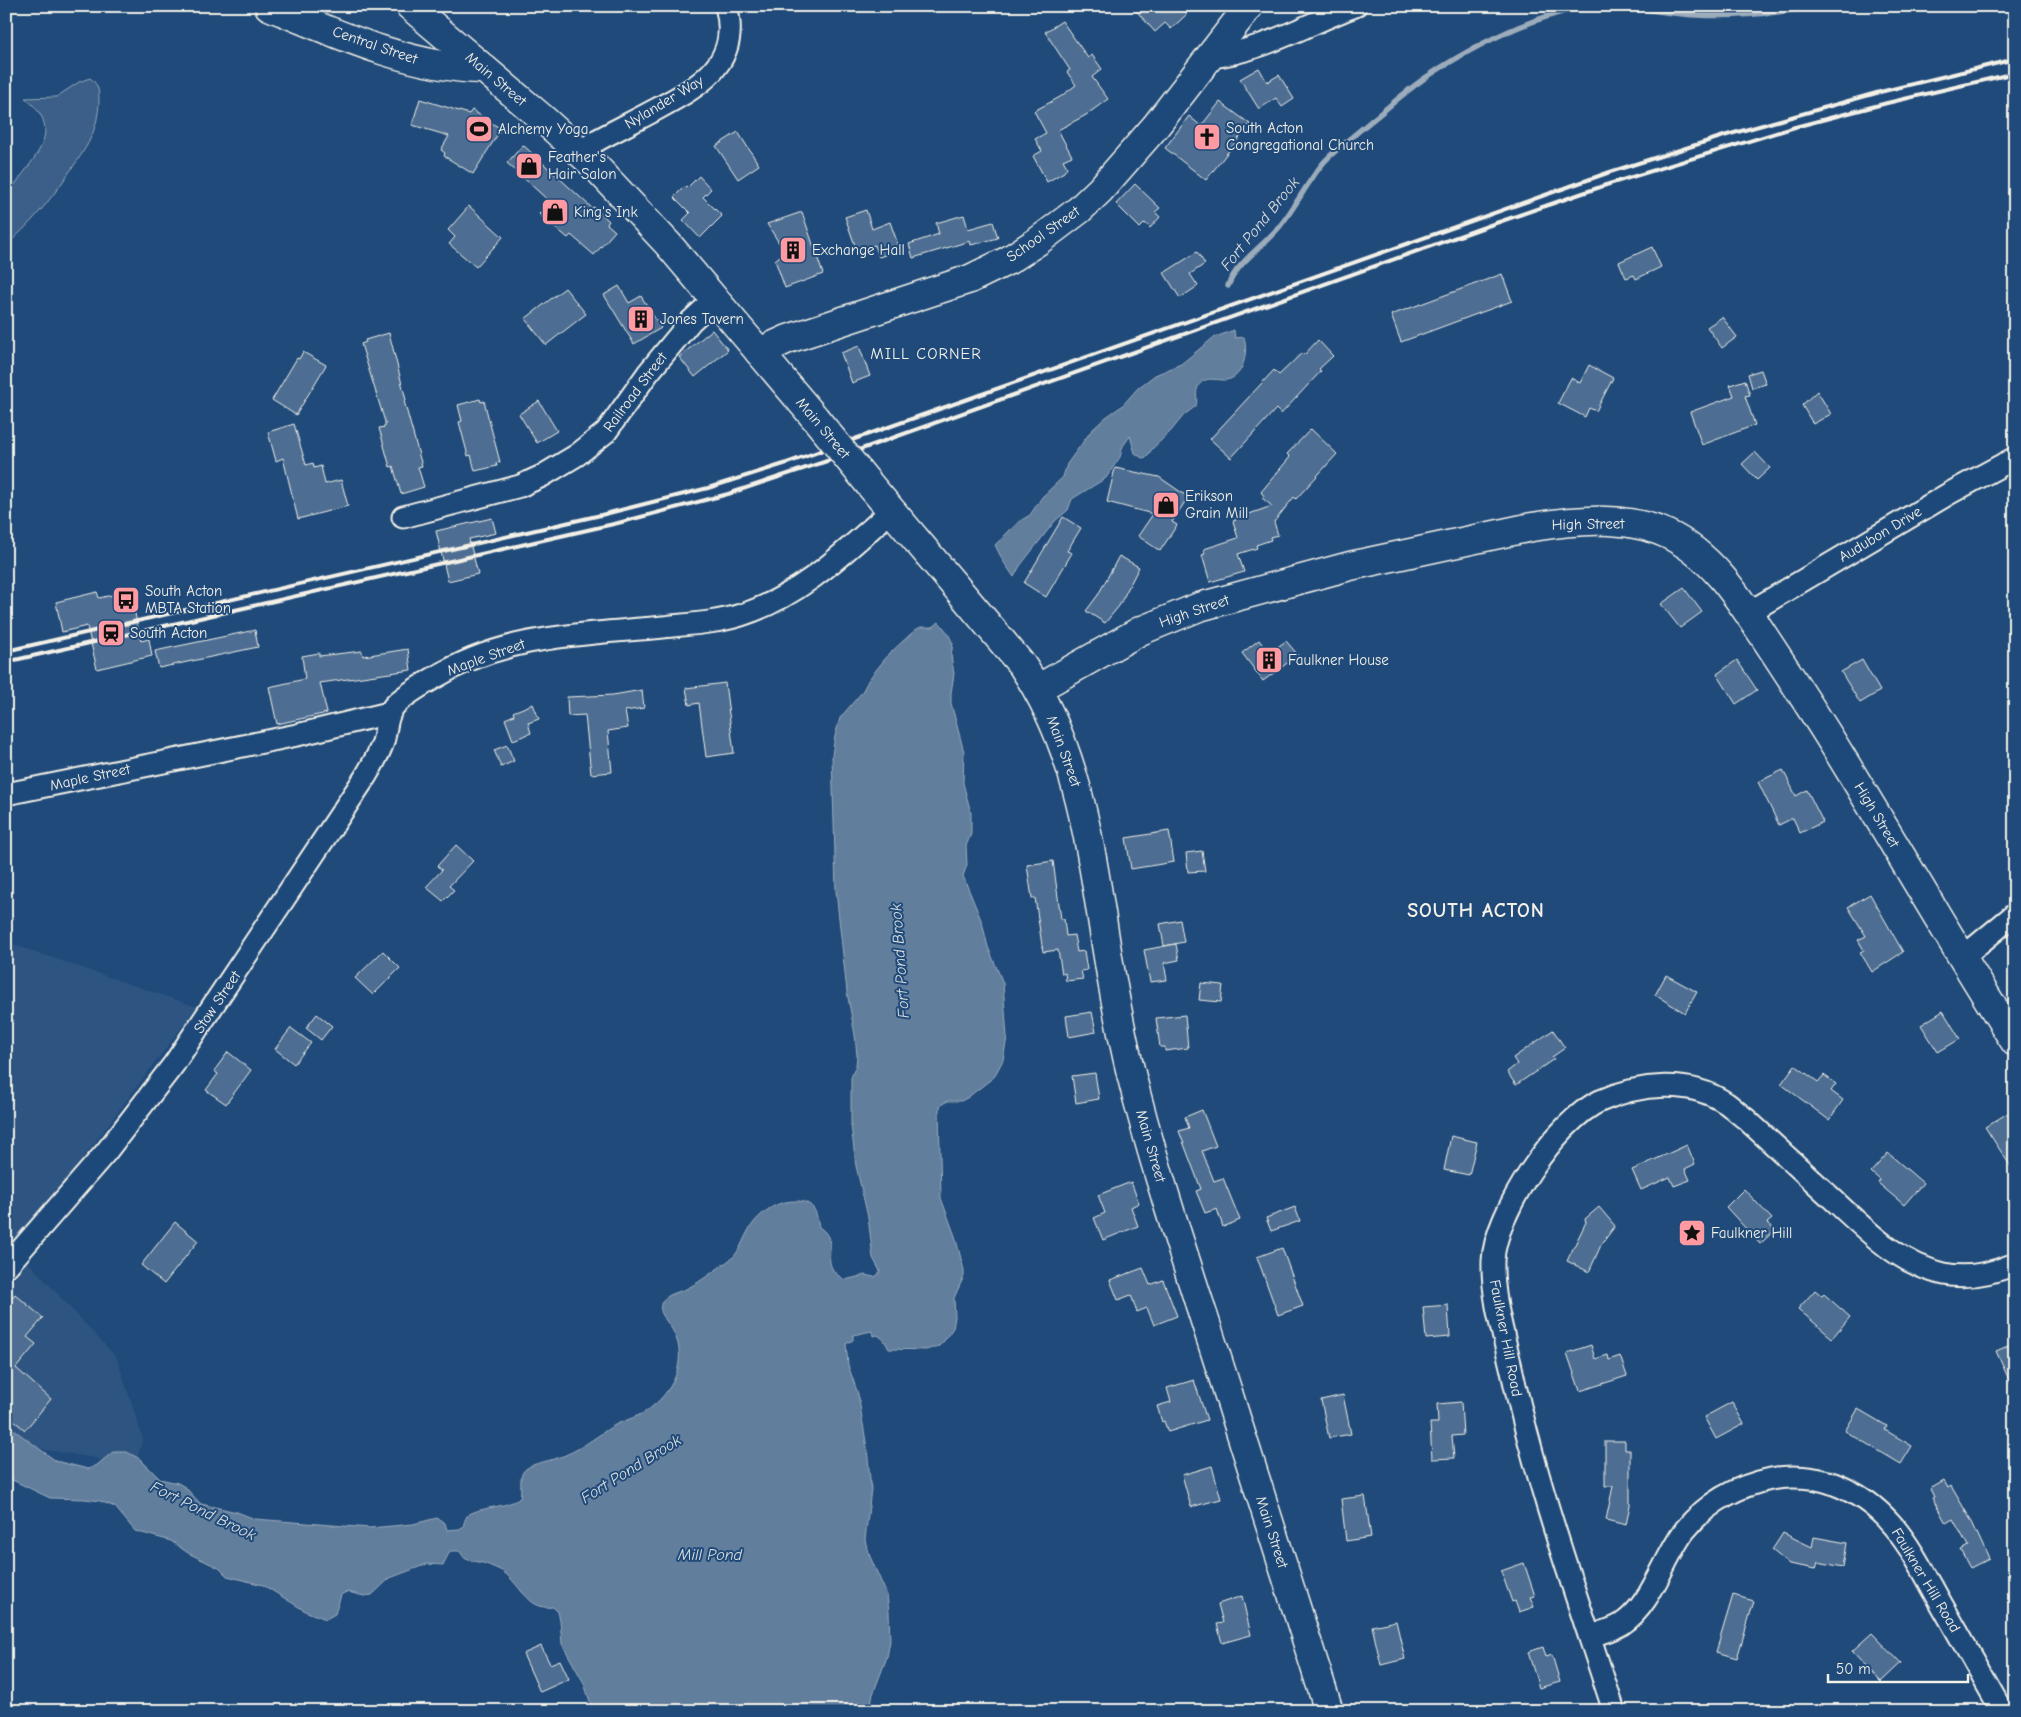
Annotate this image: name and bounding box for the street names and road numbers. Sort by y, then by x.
street label: Central Street [330,22,420,68]
street label: Main Street [462,48,531,110]
street label: Nylander Way [621,71,707,133]
street label: School Street [1003,202,1084,266]
street label: Railroad Street [599,348,671,435]
street label: Main Street [792,394,854,463]
street label: Audubon Drive [1835,502,1925,566]
street label: High Street [1551,514,1625,534]
street label: High Street [1157,590,1232,631]
street label: Maple Street [445,634,528,679]
street label: Main Street [1043,713,1085,790]
street label: Maple Street [48,760,132,794]
street label: High Street [1851,779,1904,851]
street label: Stow Street [190,967,245,1037]
street label: Main Street [1132,1108,1170,1185]
street label: Faulkner Hill Road [1486,1278,1526,1398]
street label: Main Street [1252,1494,1292,1571]
street label: Faulkner Hill Road [1888,1524,1964,1636]

